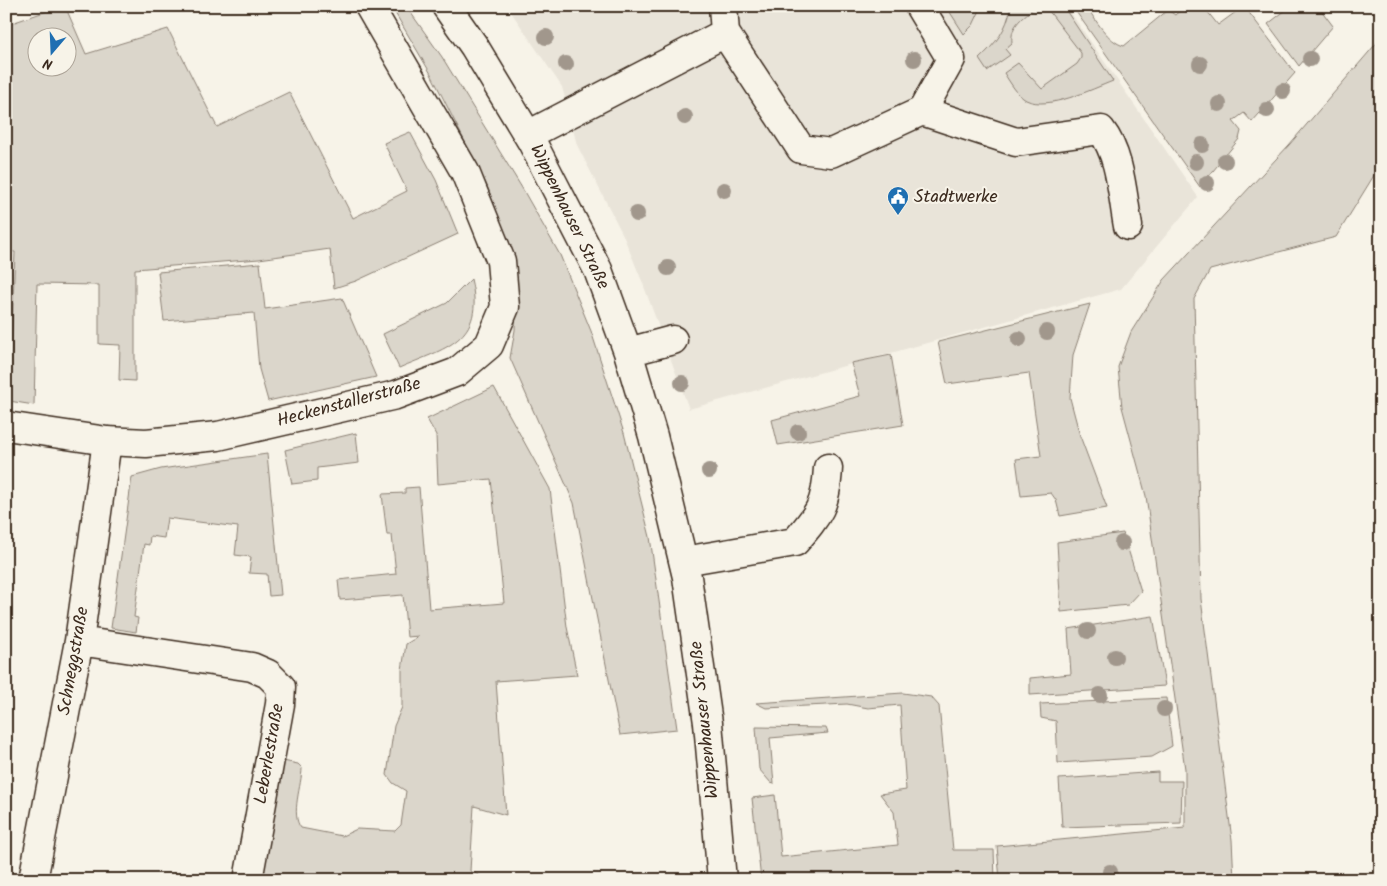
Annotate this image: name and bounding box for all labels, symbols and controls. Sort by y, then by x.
north arrow [28,28,78,78]
text: N [40,51,56,75]
street label: Wippenhauser Straße [521,139,617,295]
place label: Stadtwerke [914,183,998,212]
public building icon: Stadtwerke [886,185,910,216]
street label: Heckenstallerstraße [274,370,424,436]
street label: Schneggstraße [50,604,98,718]
street label: Wippenhauser Straße [682,640,728,800]
street label: Leberlestraße [247,701,293,807]

